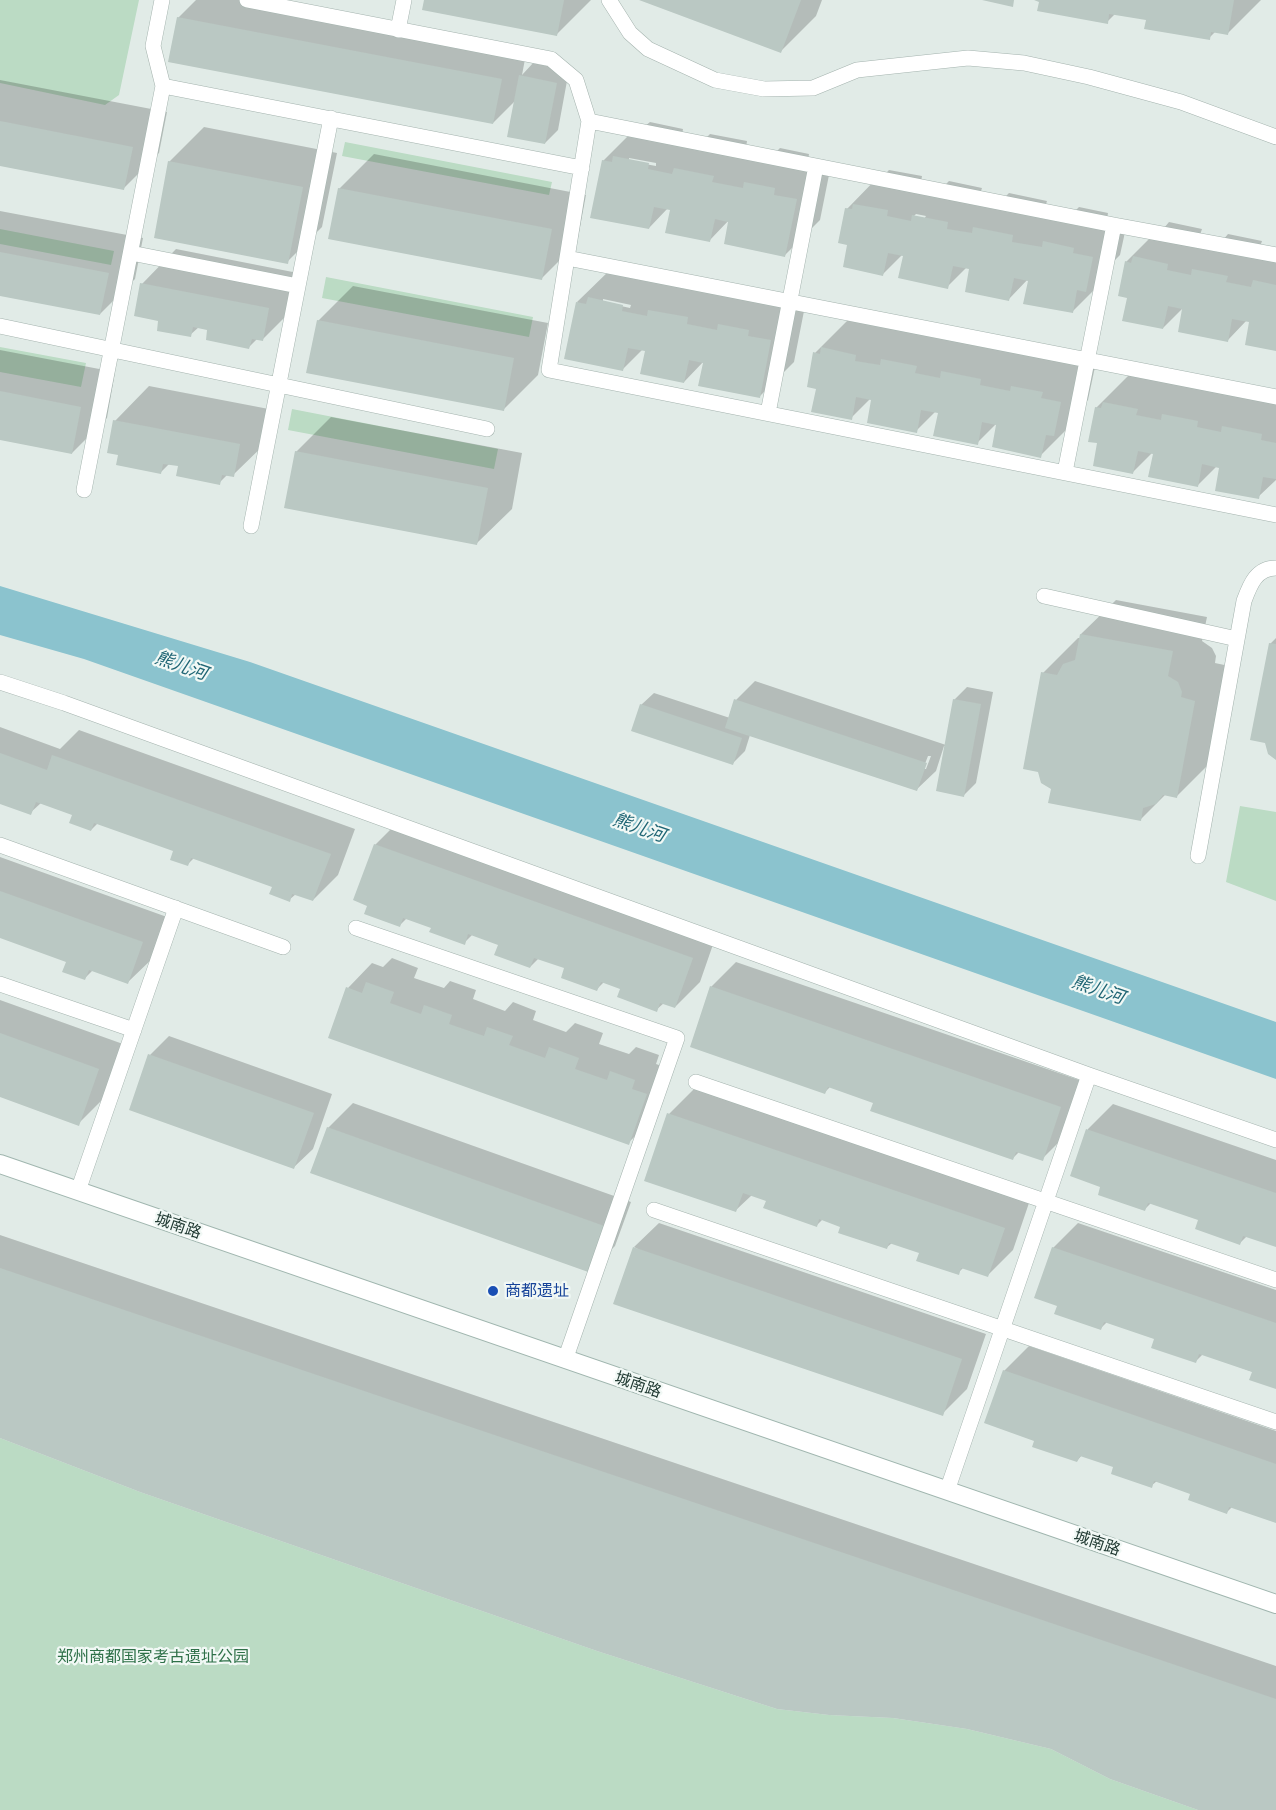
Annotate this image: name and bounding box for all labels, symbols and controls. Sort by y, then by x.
water label: 熊儿河 [152,647,210,685]
water label: 熊儿河 [610,809,668,847]
water label: 熊儿河 [1069,971,1127,1009]
street label: 城南路 [152,1209,204,1243]
place label: 商都遗址 [505,1281,569,1301]
marker: 商都遗址 [486,1284,500,1298]
street label: 城南路 [612,1368,664,1402]
street label: 城南路 [1071,1526,1123,1560]
park label: 郑州商都国家考古遗址公园 [57,1647,249,1667]

